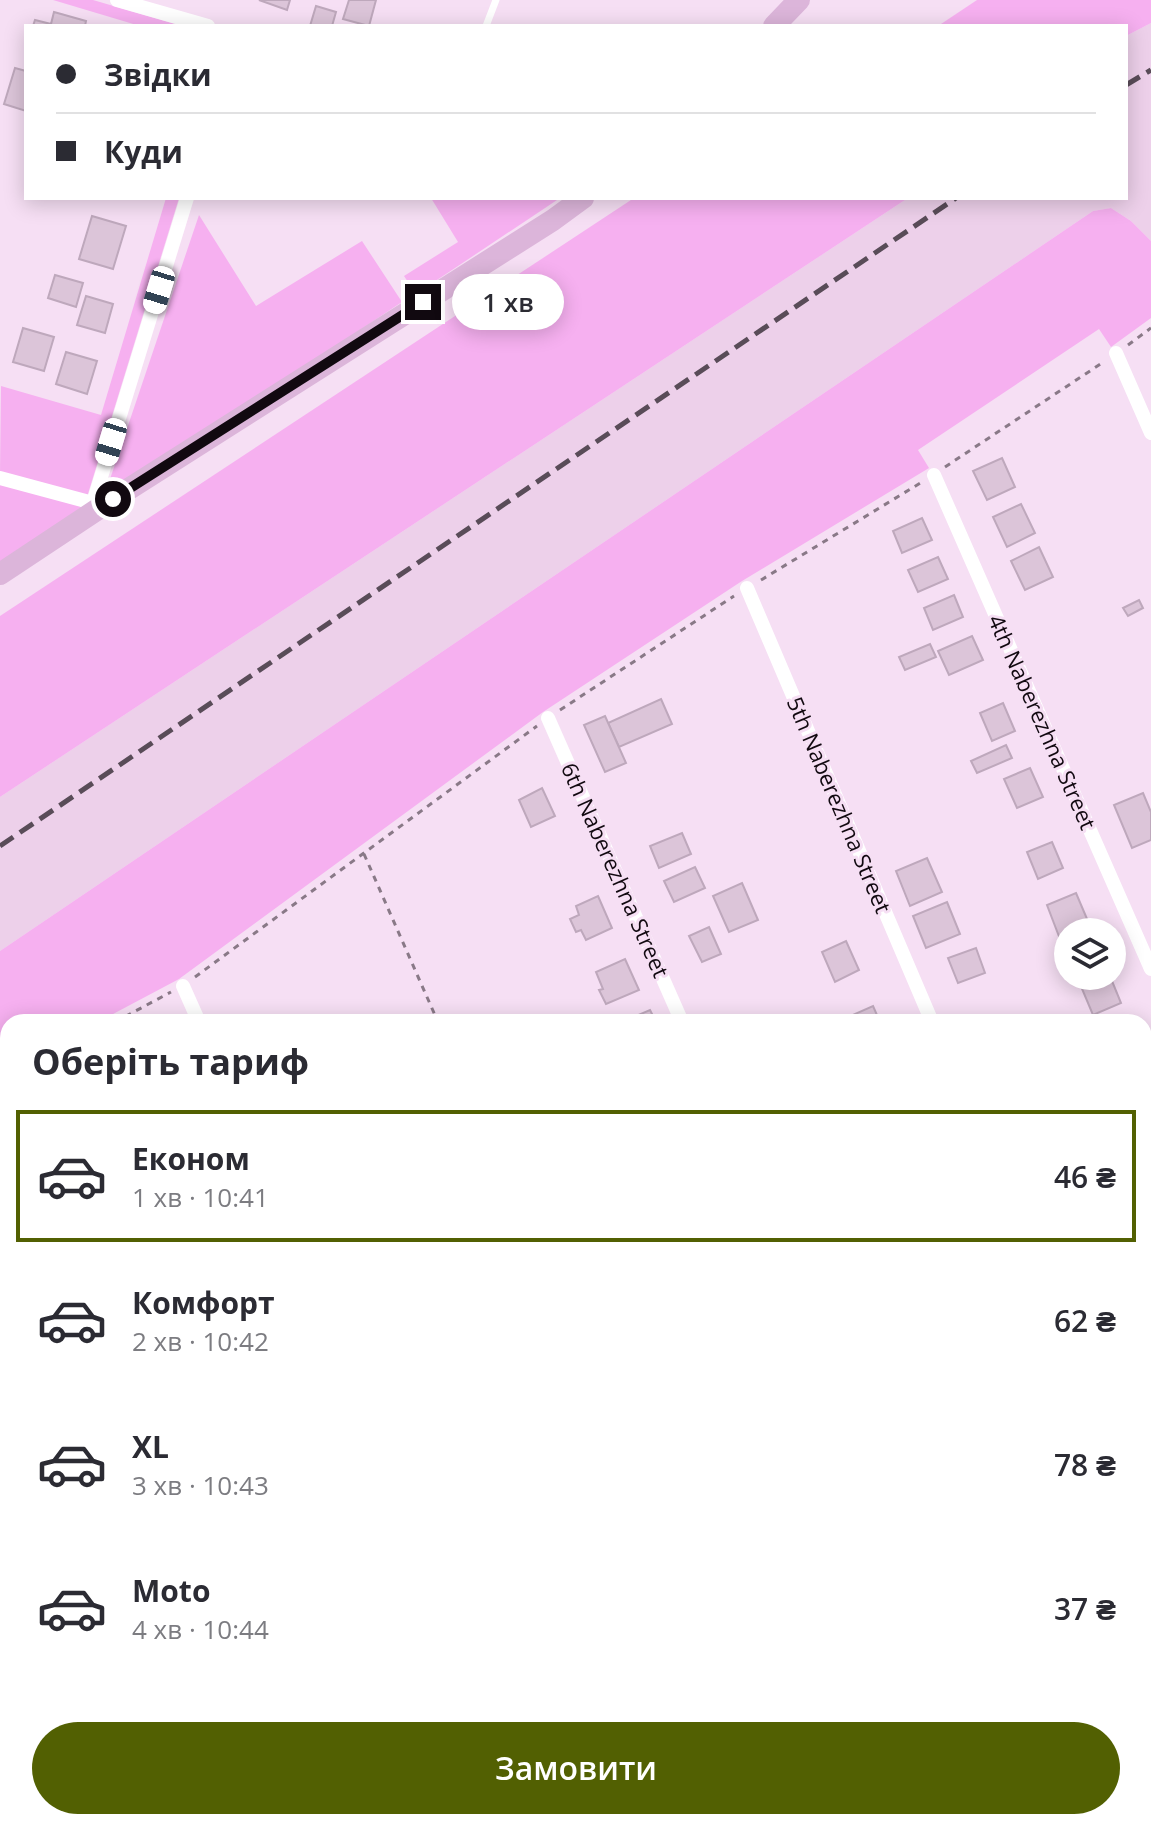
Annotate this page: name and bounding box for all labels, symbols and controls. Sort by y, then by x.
text: Звідки [104,54,212,95]
text: Куди [104,131,183,172]
car [141,264,177,316]
callout: 1 хв [451,274,563,330]
route end [405,284,441,320]
text: 1 хв [482,284,534,320]
car [93,416,129,468]
route start [95,481,131,517]
street label: 4th Naberezhna Street [982,609,1104,834]
street label: 5th Naberezhna Street [781,692,899,918]
street label: 6th Naberezhna Street [555,757,677,982]
map controls [1054,918,1126,990]
button: layers [1054,918,1126,990]
text: Оберіть тариф [32,1037,309,1086]
text: Економ [132,1138,250,1179]
icon: car [36,1140,108,1212]
text: 46 ₴ [1054,1156,1116,1197]
text: 1 хв · 10:41 [132,1179,269,1215]
text: Комфорт [132,1282,275,1323]
icon: car [36,1284,108,1356]
text: 62 ₴ [1054,1300,1116,1341]
text: 2 хв · 10:42 [132,1323,269,1359]
text: XL [132,1426,169,1467]
icon: car [36,1428,108,1500]
text: 78 ₴ [1054,1444,1116,1485]
text: 3 хв · 10:43 [132,1467,269,1503]
text: Moto [132,1570,210,1611]
icon: car [36,1572,108,1644]
text: 37 ₴ [1054,1588,1116,1629]
text: 4 хв · 10:44 [132,1611,269,1647]
button: Замовити [32,1722,1120,1814]

